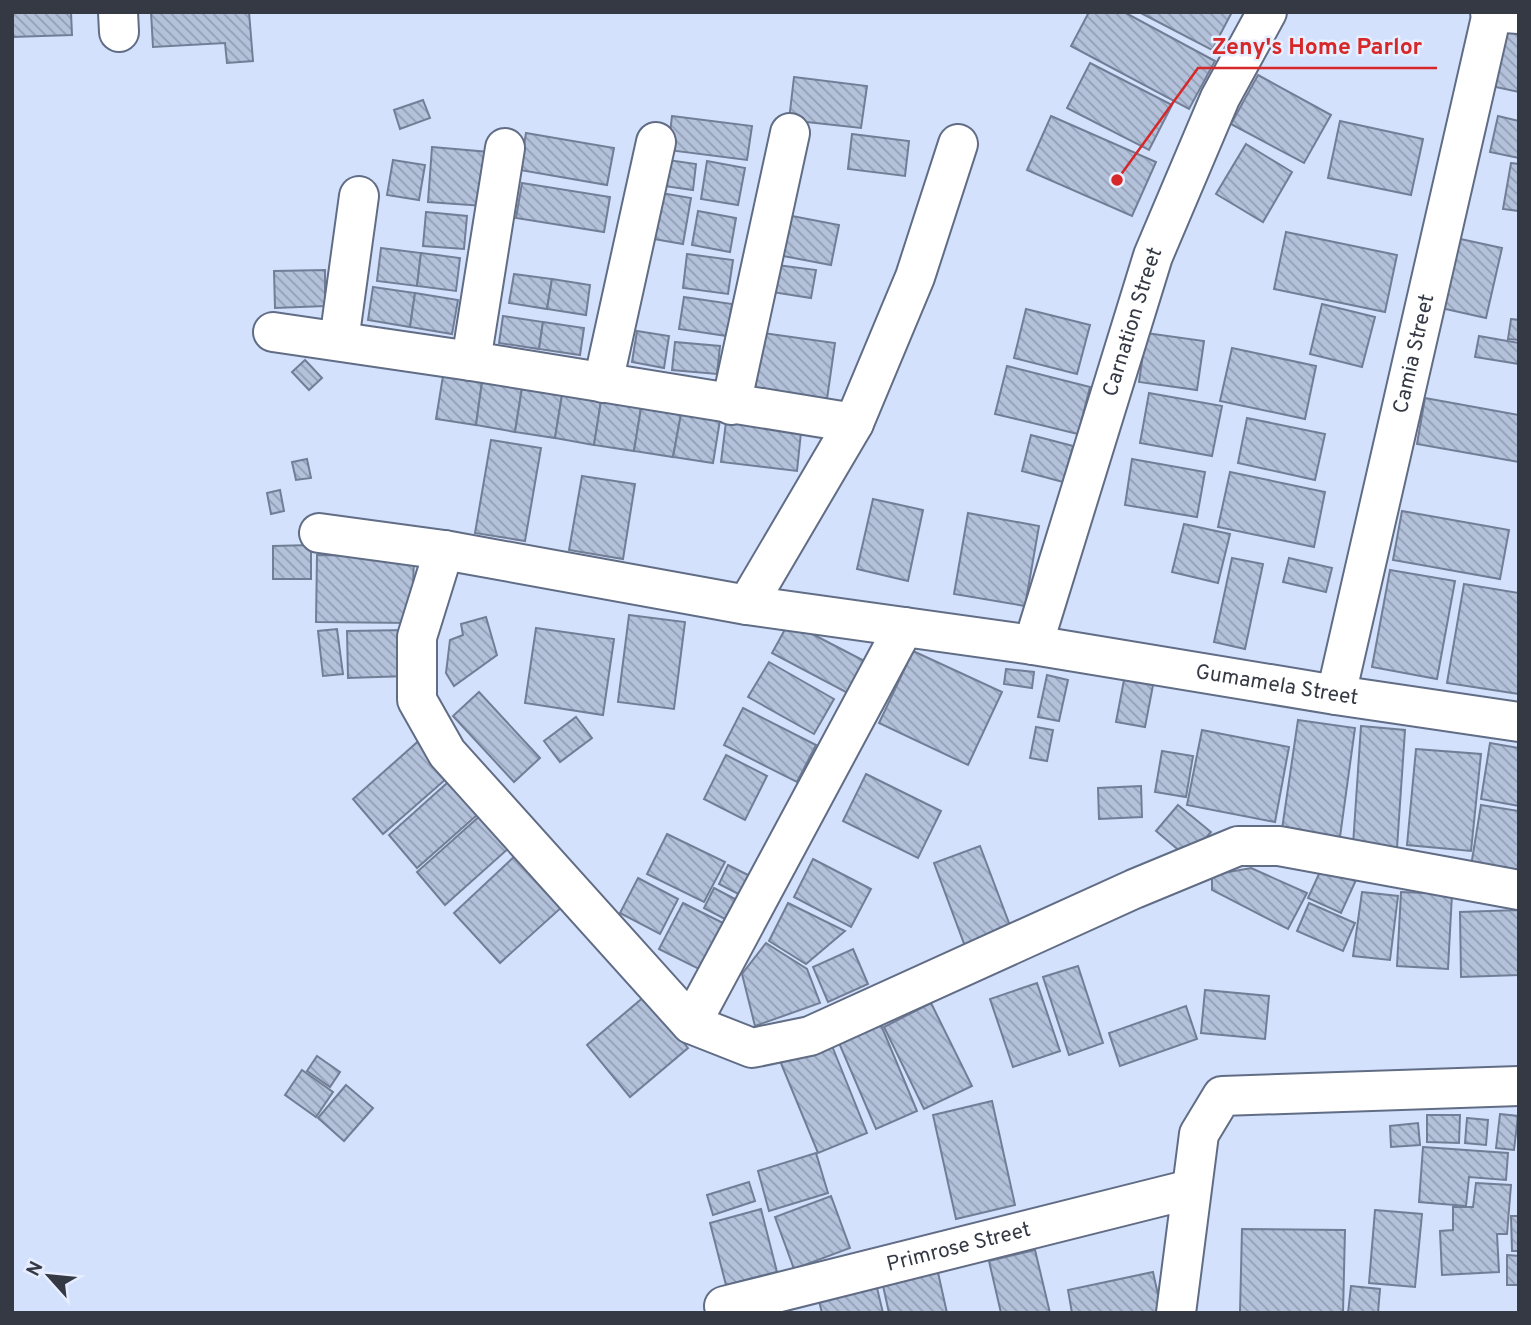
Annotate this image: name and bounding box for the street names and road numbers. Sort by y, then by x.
street label: Carnation Street [1097,243,1169,400]
street label: Camia Street [1387,291,1441,416]
street label: Gumamela Street [1193,659,1360,712]
street label: Primrose Street [884,1216,1034,1278]

